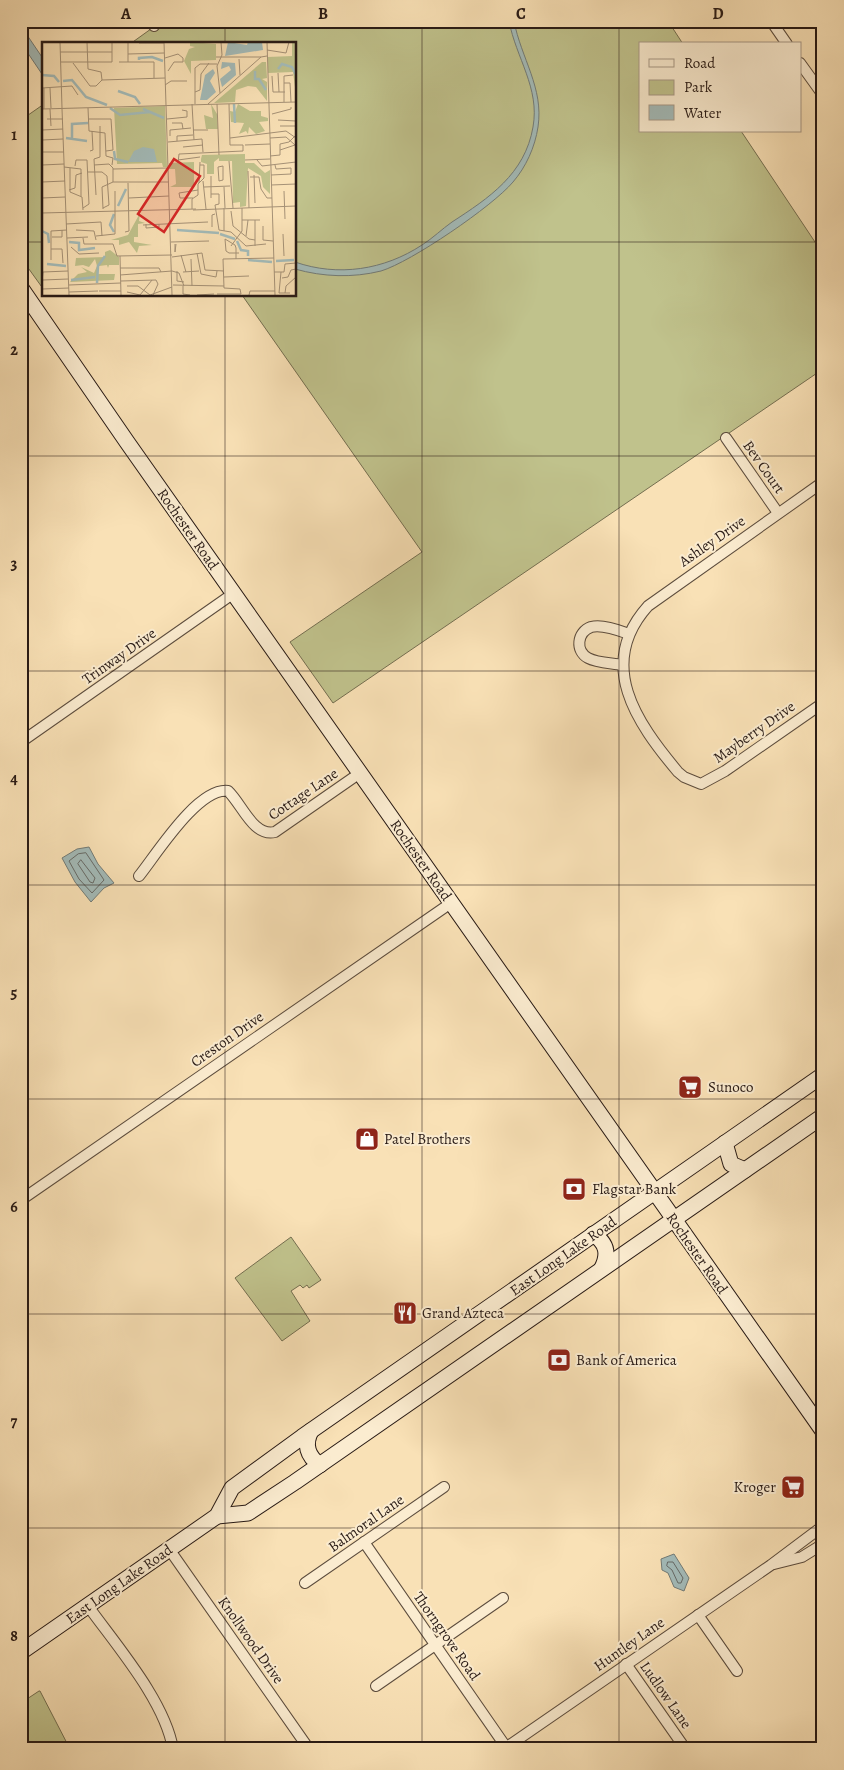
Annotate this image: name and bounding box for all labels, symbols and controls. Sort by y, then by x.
text: A [120,3,132,25]
text: B [318,3,328,25]
text: C [516,3,526,25]
text: D [712,3,724,25]
inset map [42,42,296,296]
legend [639,42,802,132]
text: Road [684,53,716,73]
text: Park [684,77,713,97]
text: Water [683,103,721,123]
text: 1 [11,124,17,146]
text: 2 [10,339,18,361]
street label: Bev Court [738,436,790,498]
street label: Rochester Road [153,484,224,574]
street label: Ashley Drive [674,511,749,572]
text: 3 [11,553,18,575]
street label: Trinway Drive [78,623,160,689]
street label: Mayberry Drive [709,696,799,768]
street label: Cottage Lane [264,763,342,825]
text: 4 [10,768,18,790]
street label: Rochester Road [386,815,457,905]
text: 5 [11,982,18,1004]
street label: Creston Drive [187,1006,268,1071]
supermarket icon: Sunoco [677,1074,703,1100]
place label: Sunoco [708,1077,753,1097]
shop icon: Patel Brothers [354,1126,380,1152]
place label: Patel Brothers [384,1129,471,1149]
bank icon: Flagstar Bank [561,1176,587,1202]
place label: Flagstar Bank [592,1179,677,1199]
text: 6 [10,1196,18,1218]
street label: Rochester Road [662,1208,733,1298]
street label: East Long Lake Road [506,1211,621,1300]
restaurant icon: Grand Azteca [392,1300,418,1326]
place label: Grand Azteca [422,1303,504,1323]
bank icon: Bank of America [546,1347,572,1373]
place label: Bank of America [576,1350,677,1370]
text: 7 [11,1411,18,1433]
supermarket icon: Kroger [780,1474,806,1500]
place label: Kroger [734,1477,776,1497]
street label: Balmoral Lane [324,1489,408,1557]
street label: East Long Lake Road [62,1539,177,1628]
street label: Thorngrove Road [409,1588,486,1685]
street label: Knollwood Drive [213,1592,289,1688]
street label: Huntley Lane [590,1612,669,1676]
text: 8 [10,1625,18,1647]
street label: Ludlow Lane [636,1657,697,1733]

